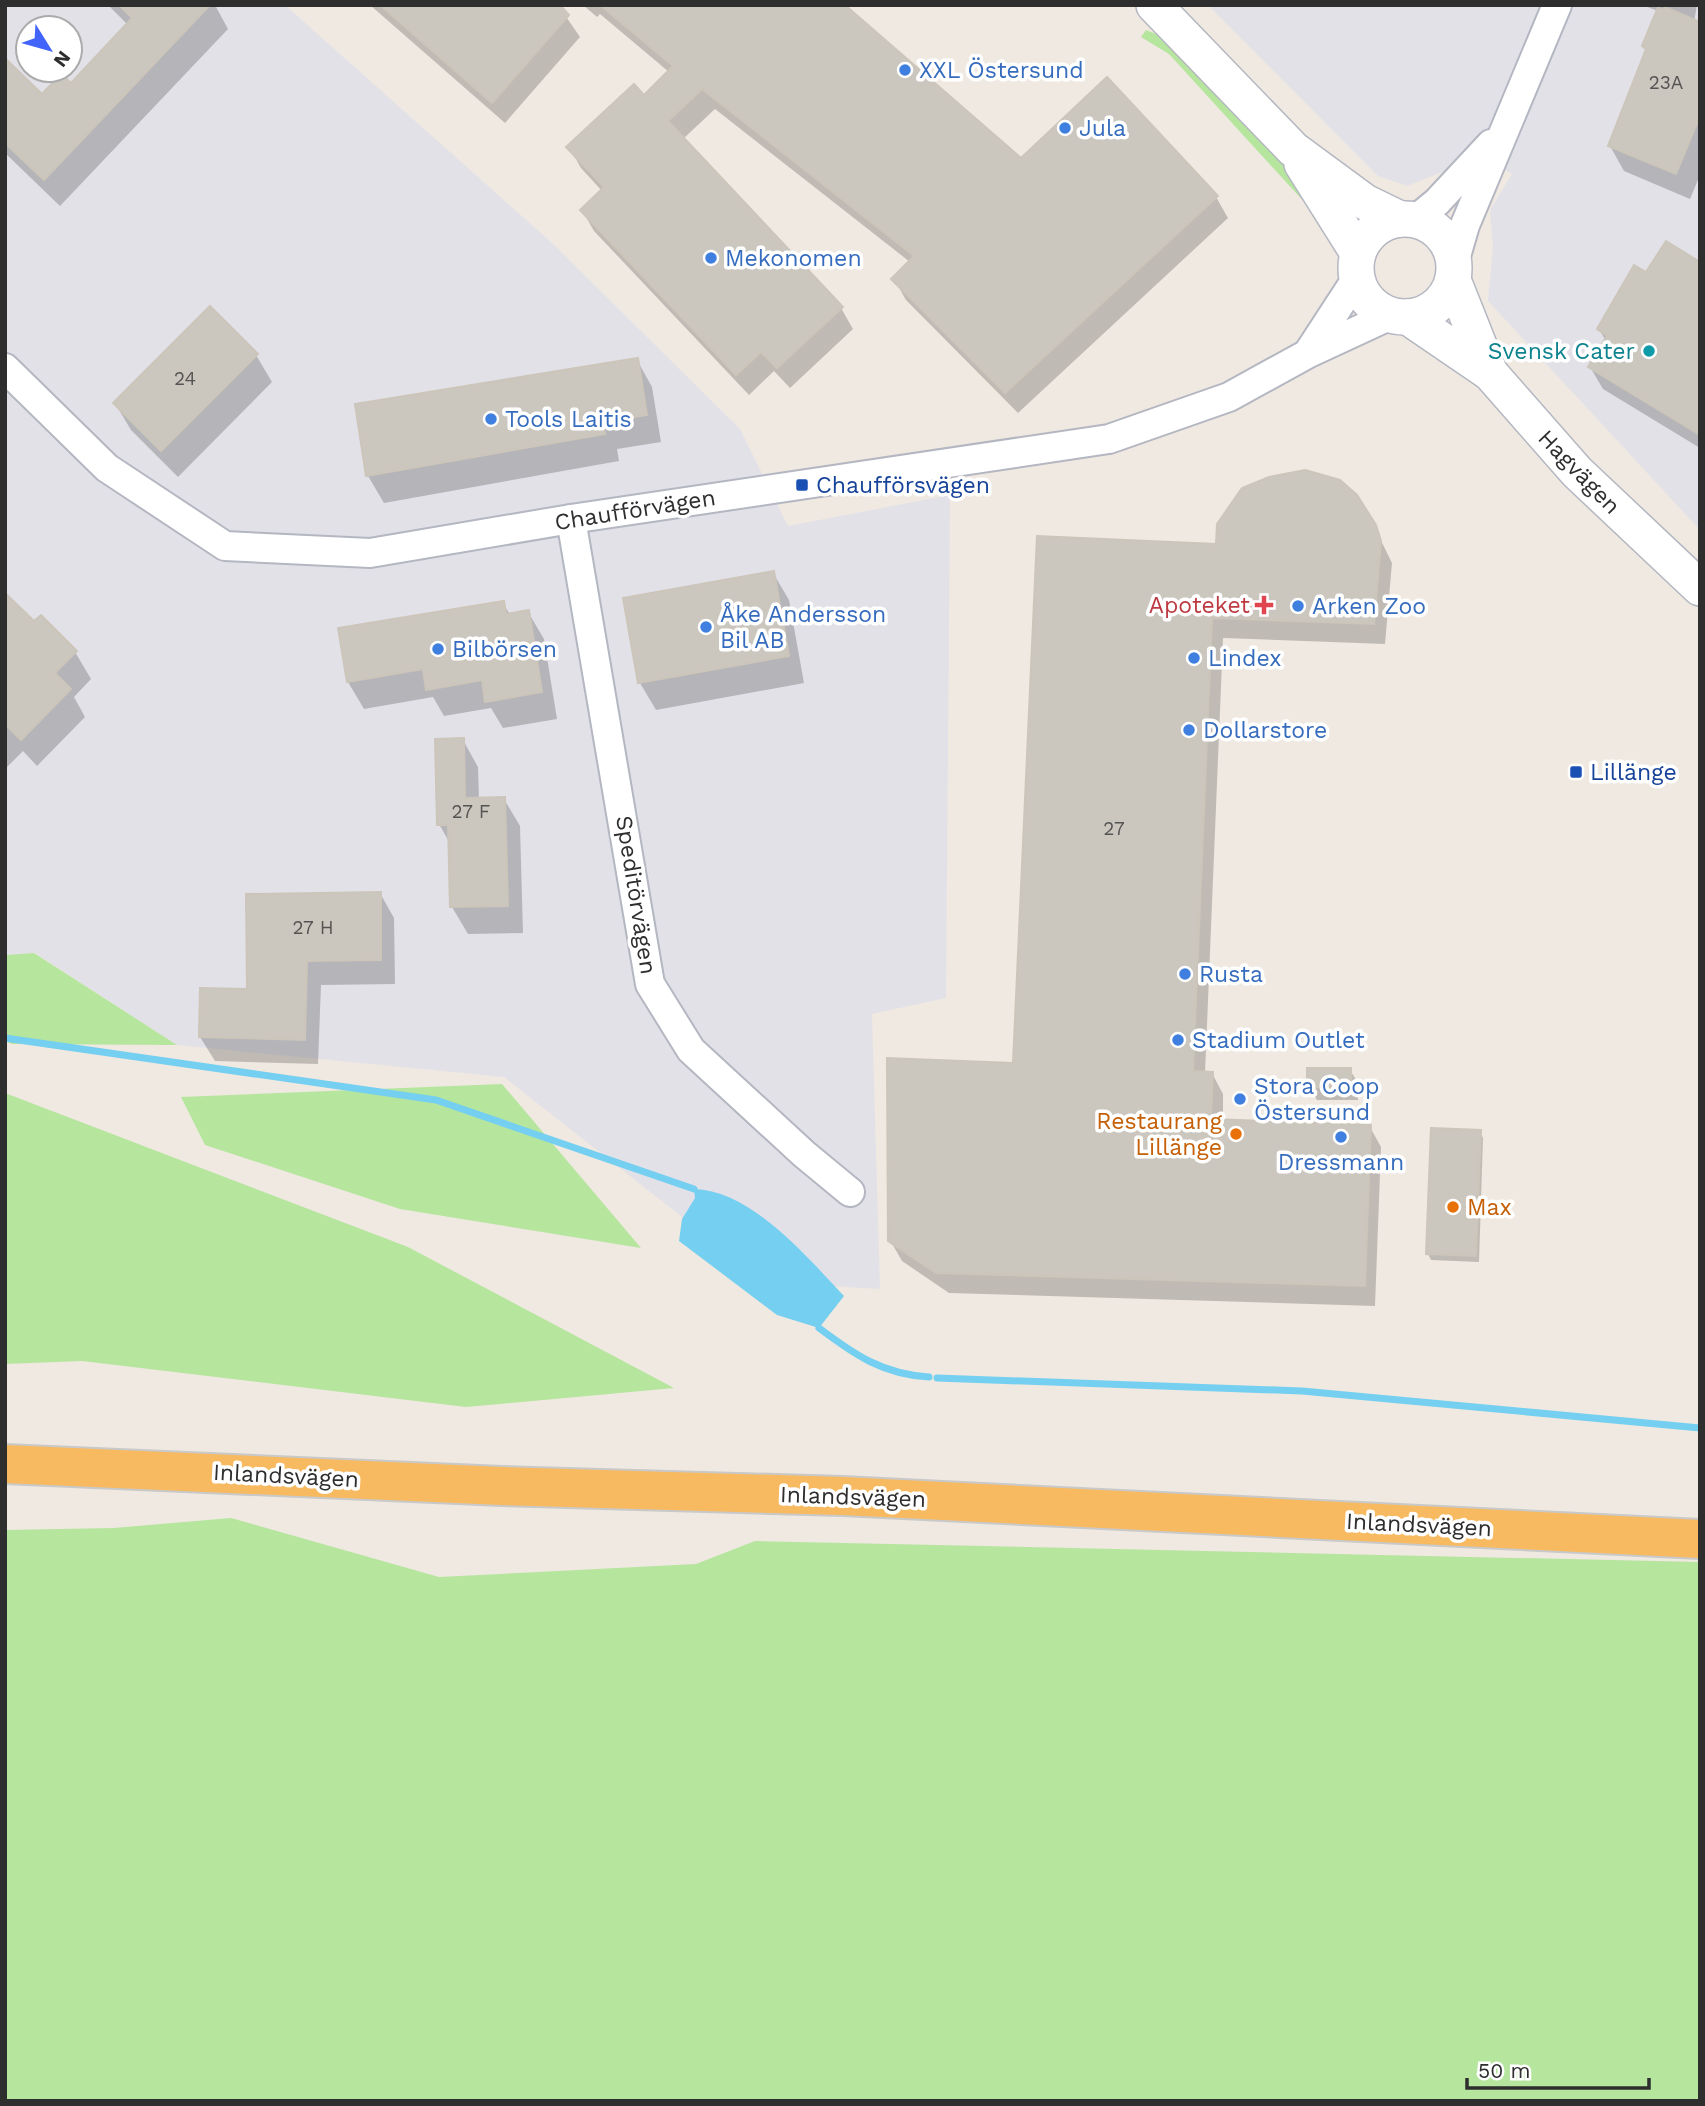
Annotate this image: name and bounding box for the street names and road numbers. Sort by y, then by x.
street label: Hagvägen [1532,424,1626,520]
street label: Chaufförvägen [553,484,717,536]
street label: Speditörvägen [610,814,662,976]
street label: Inlandsvägen [212,1459,360,1493]
street label: Inlandsvägen [780,1481,926,1513]
street label: Inlandsvägen [1345,1508,1493,1542]

